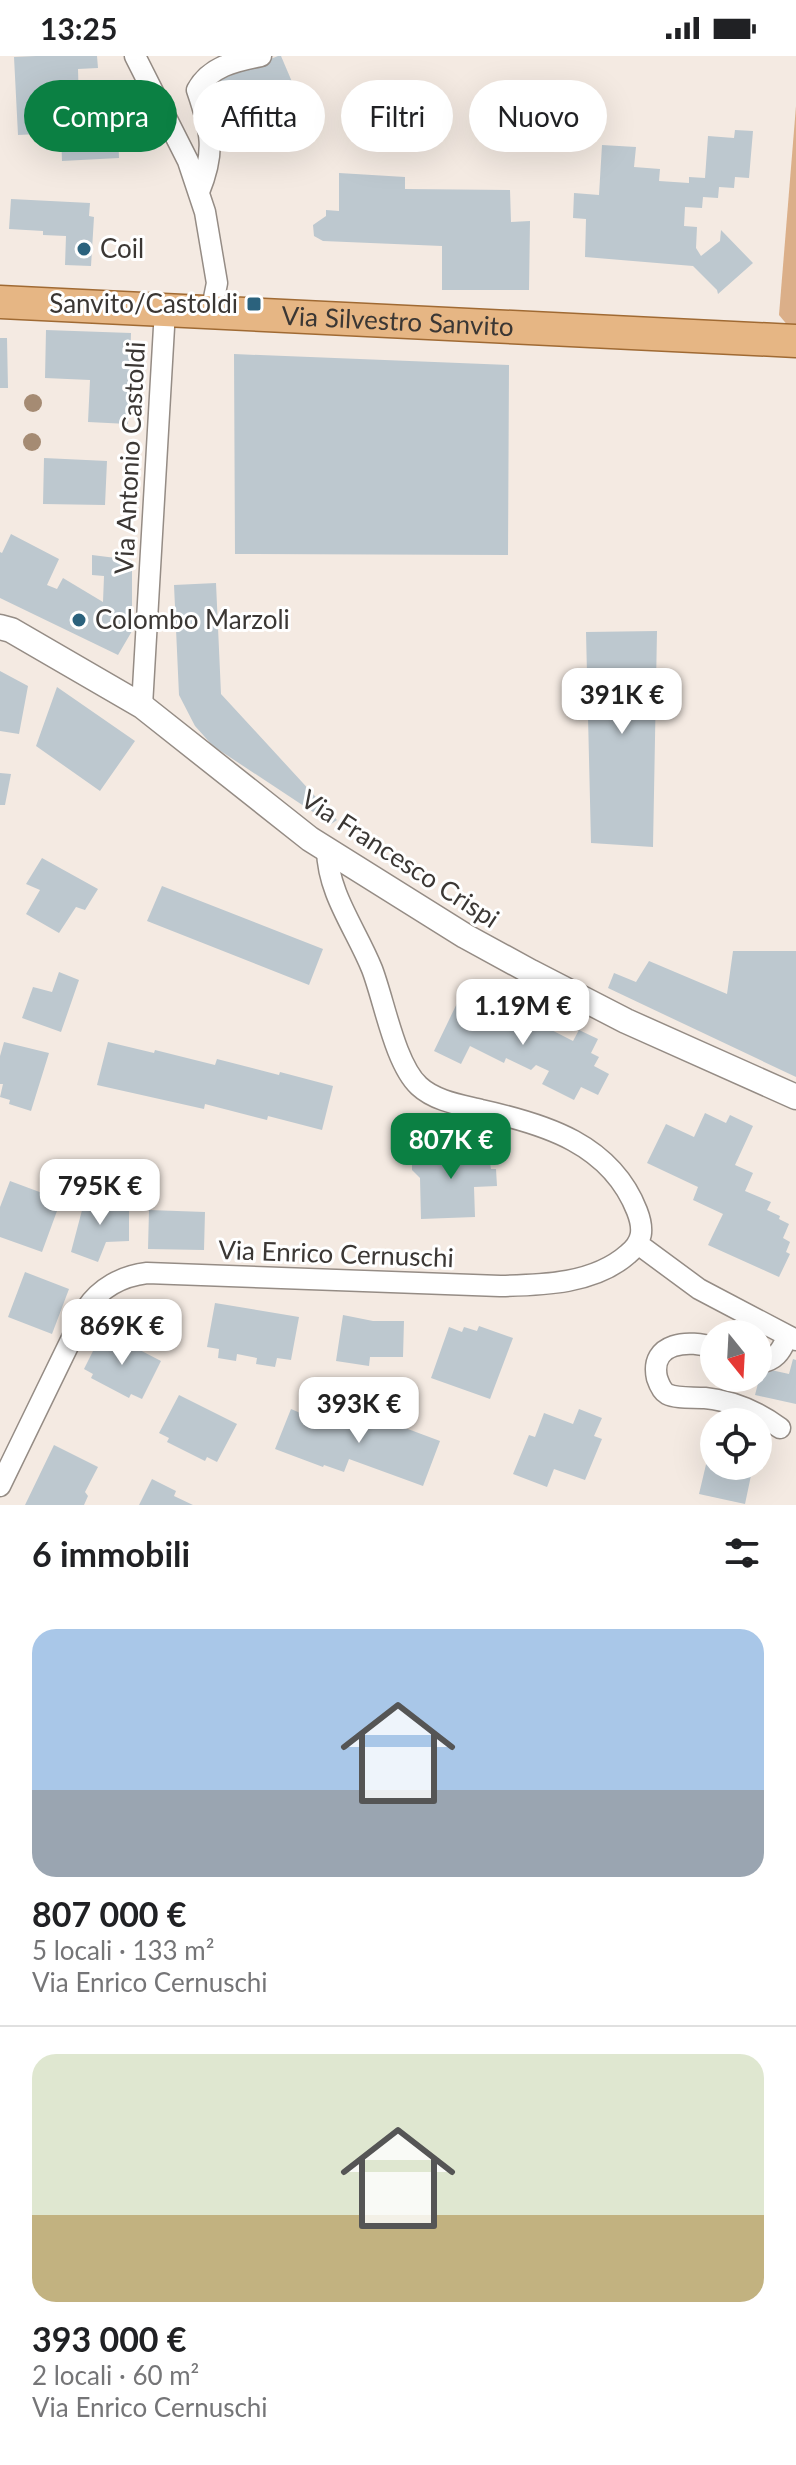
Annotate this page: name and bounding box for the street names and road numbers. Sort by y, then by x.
street label: Via Silvestro Sanvito [281,299,514,342]
street label: Via Antonio Castoldi [107,341,151,575]
street label: Via Francesco Crispi [296,782,506,934]
street label: Via Enrico Cernuschi [218,1233,454,1273]

